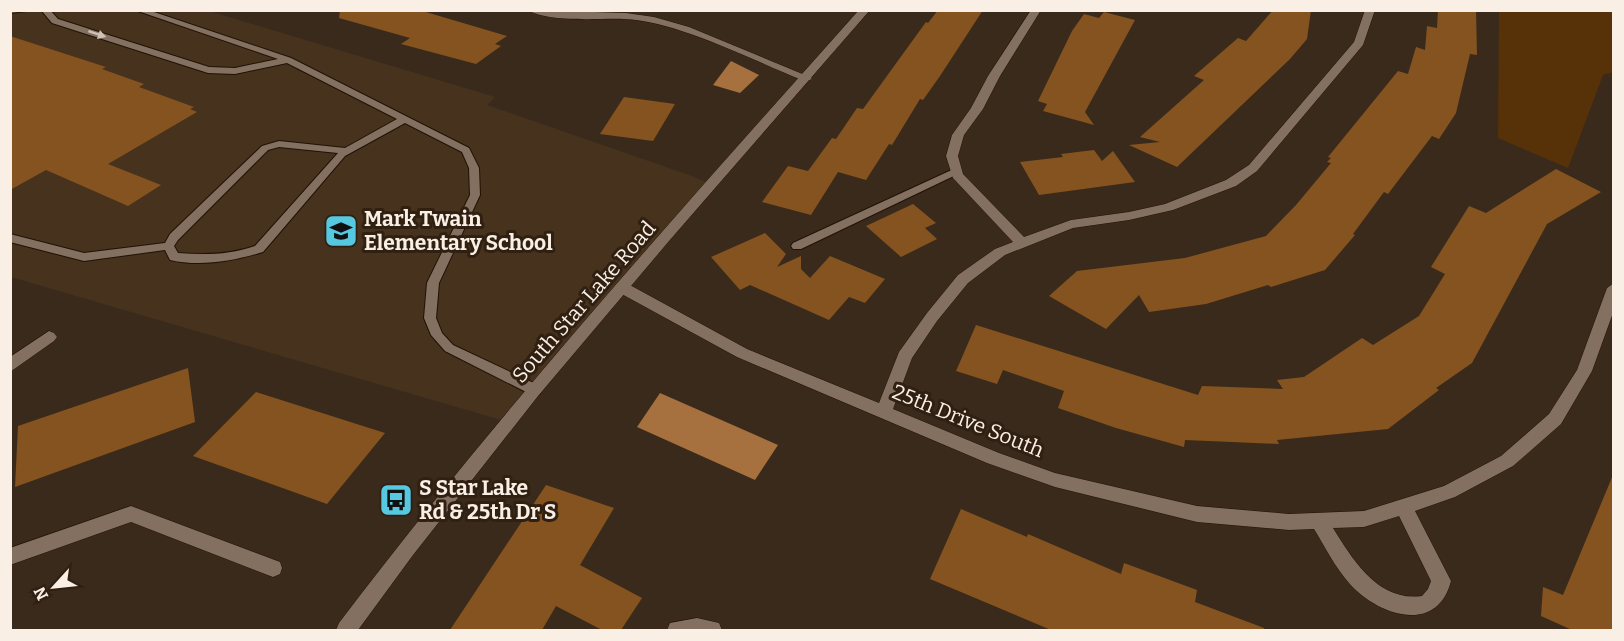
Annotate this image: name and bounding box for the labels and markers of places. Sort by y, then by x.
place label: Mark Twain Elementary School [364,206,553,256]
school or university icon: Mark Twain Elementary School [323,213,359,249]
place label: S Star Lake Rd & 25th Dr S [419,475,557,525]
bus stop icon: S Star Lake Rd & 25th Dr S [378,482,414,518]

